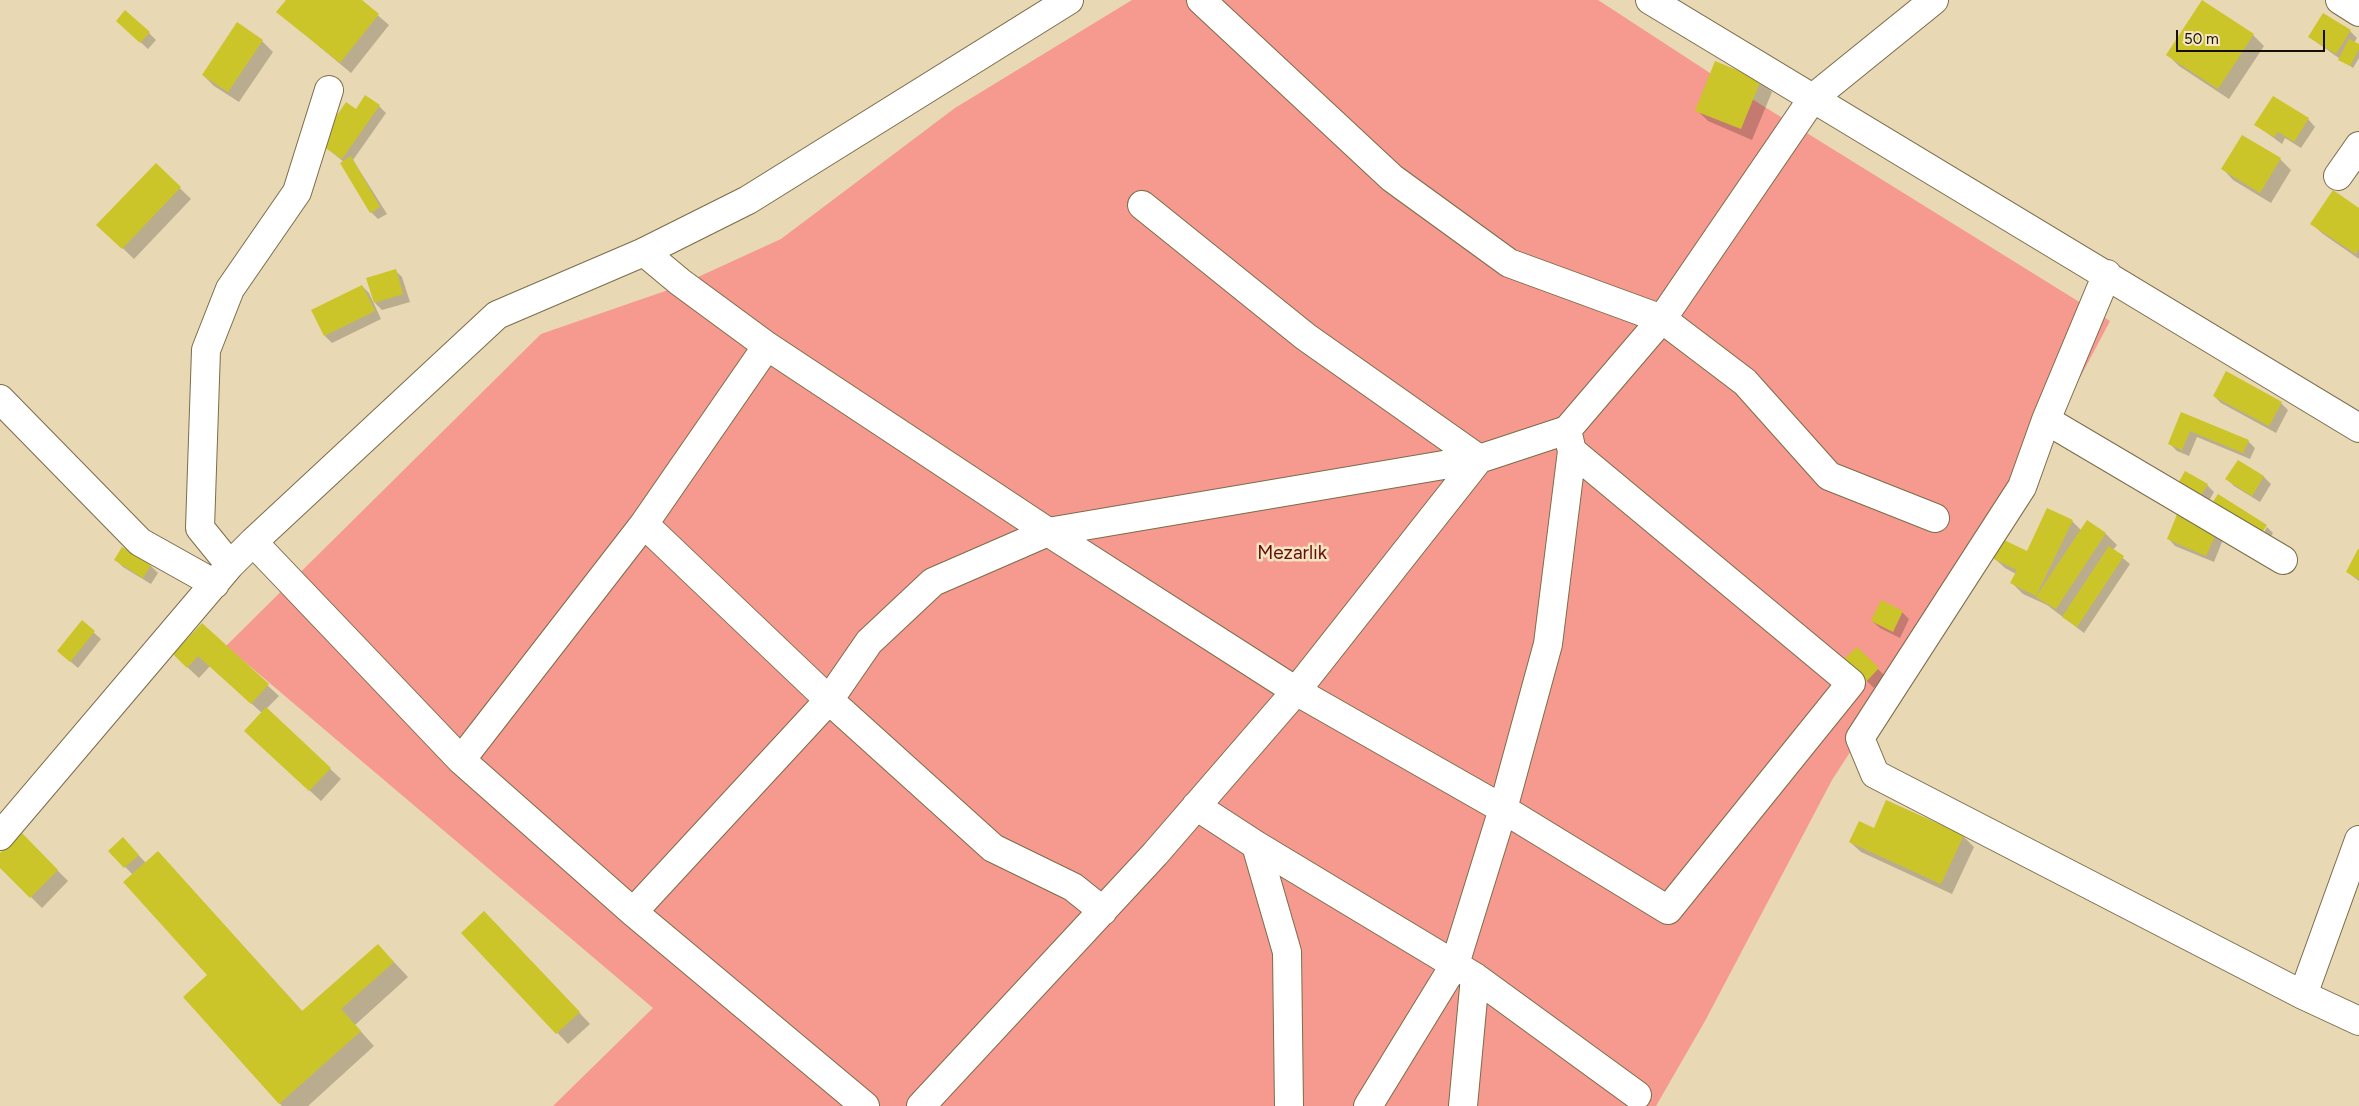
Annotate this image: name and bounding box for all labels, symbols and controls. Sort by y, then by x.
scale bar [2179,20,2328,52]
text: 50 m [2184,30,2219,48]
park label: Mezarlık [1257,542,1327,564]

